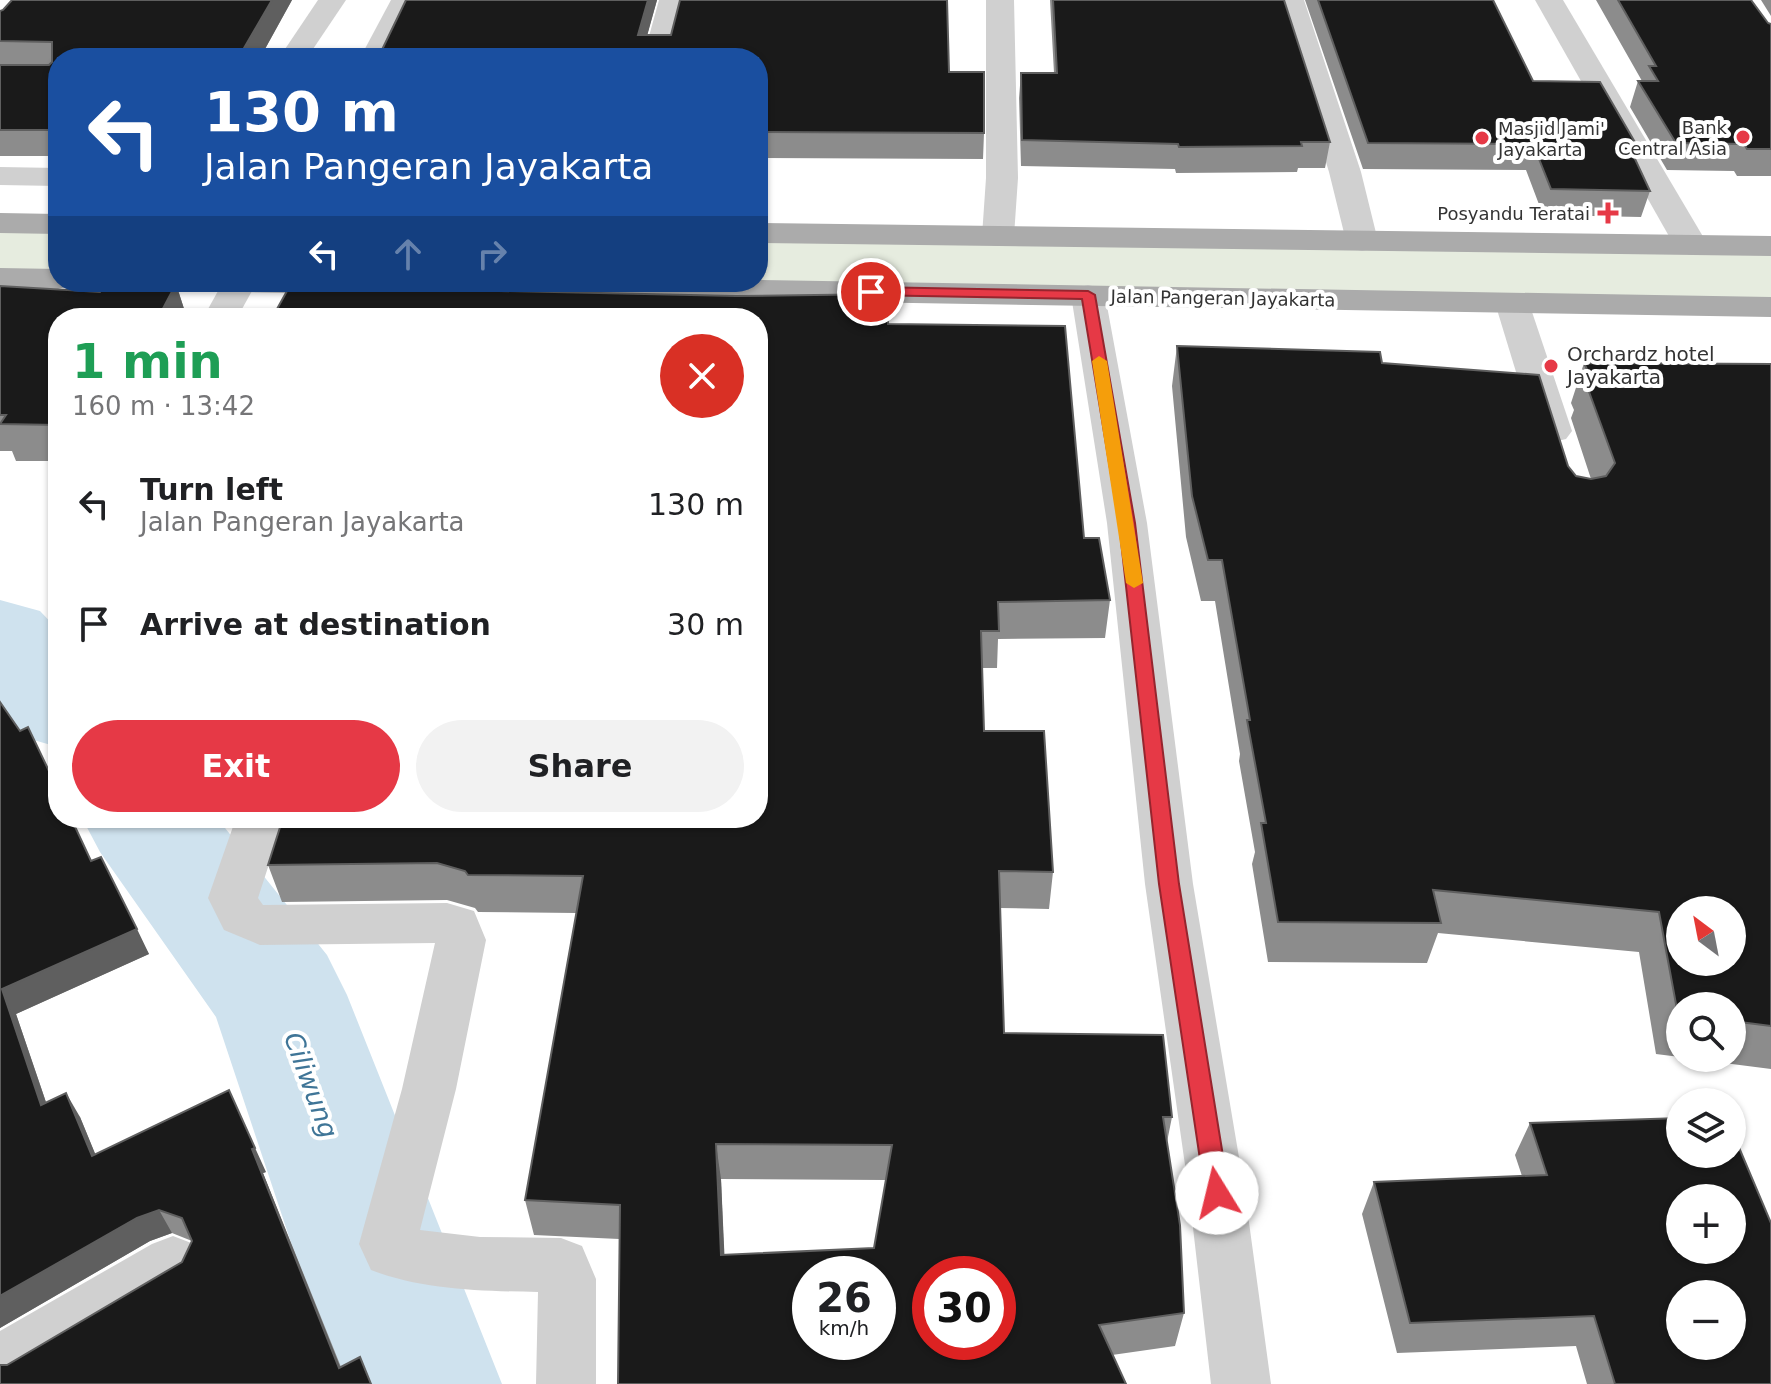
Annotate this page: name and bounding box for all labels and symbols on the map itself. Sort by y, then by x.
place label: Bank Central Asia [1618,117,1728,159]
place label: Masjid Jami' Jayakarta [1497,118,1605,160]
marker: Bank Central Asia [1734,128,1752,146]
marker: Masjid Jami' Jayakarta [1473,129,1491,147]
marker: Posyandu Teratai [1597,202,1619,224]
place label: Posyandu Teratai [1437,203,1590,224]
pin [837,258,905,326]
street label: Jalan Pangeran Jayakarta [1109,286,1336,310]
place label: Orchardz hotel Jayakarta [1565,342,1715,389]
marker: Orchardz hotel Jayakarta [1542,357,1560,375]
north arrow [1666,896,1746,976]
water label: Ciliwung [278,1028,344,1142]
position arrow [1175,1151,1259,1235]
speed limit sign: 30 [912,1256,1016,1360]

